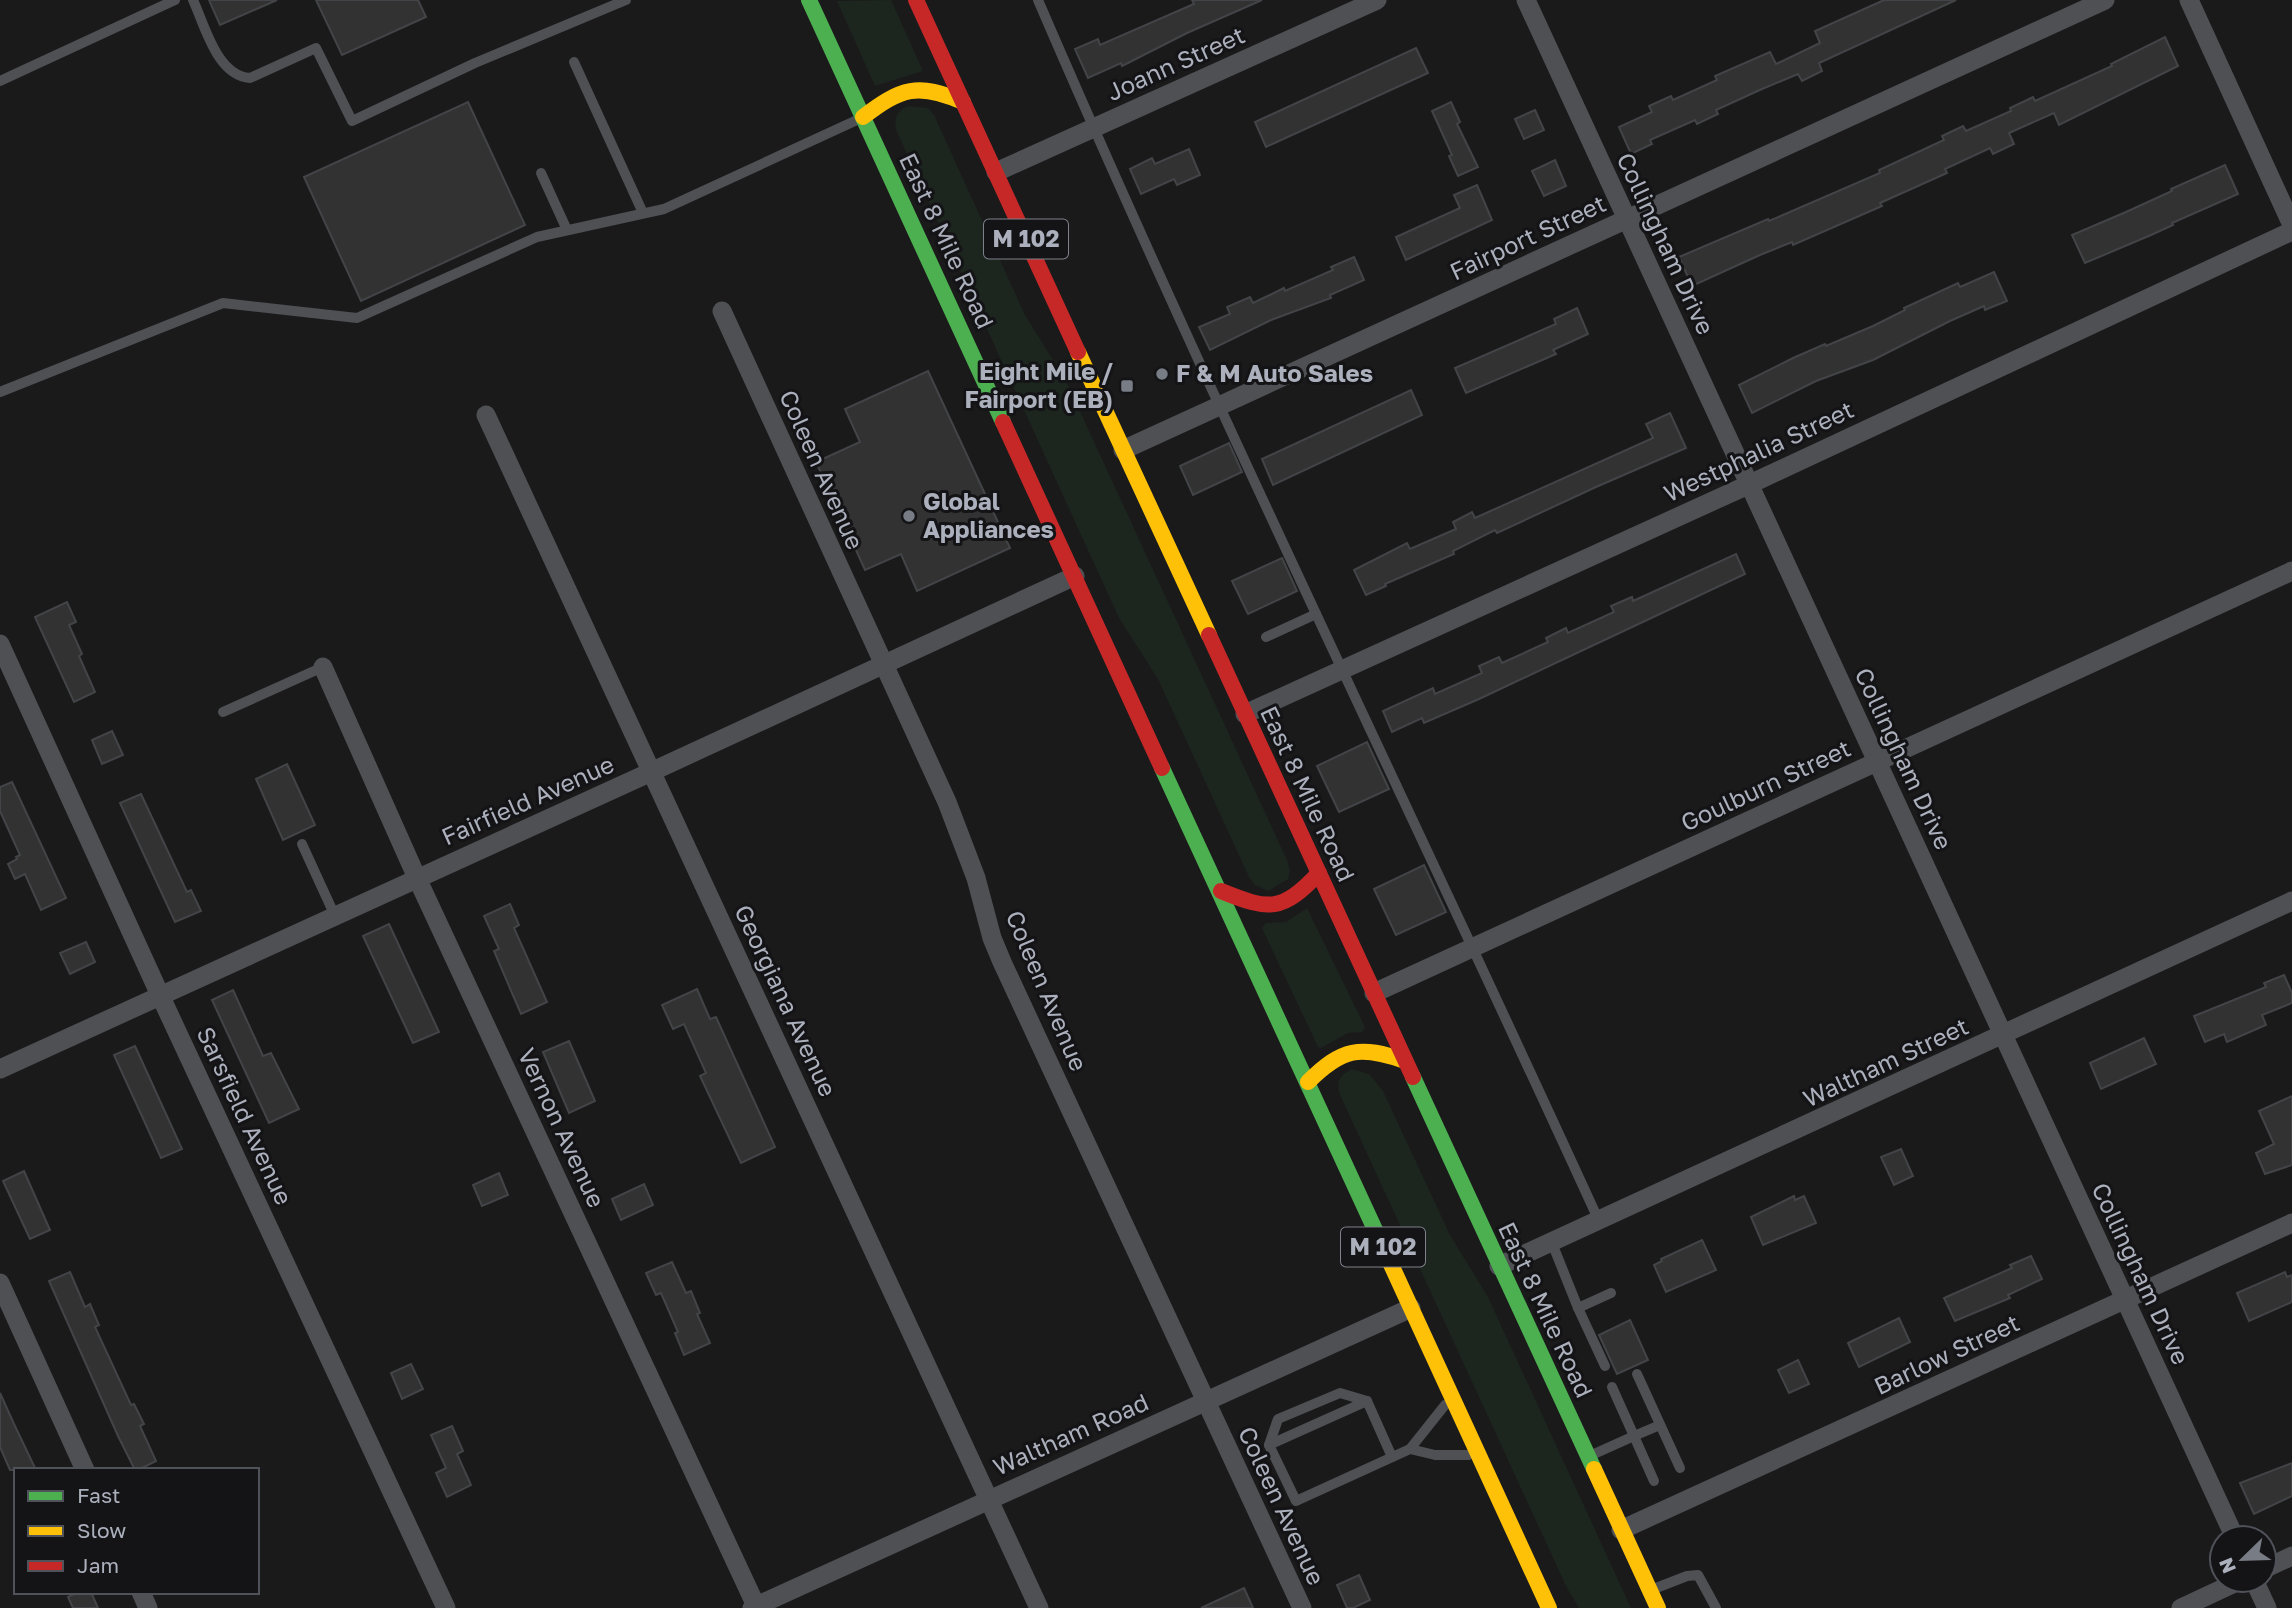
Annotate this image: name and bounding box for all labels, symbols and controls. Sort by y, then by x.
street label: Joann Street [1102,19,1249,106]
street label: East 8 Mile Road [894,148,1001,333]
street label: Collingham Drive [1612,148,1721,339]
street label: Fairport Street [1445,188,1610,285]
road number: M 102 [984,220,1068,258]
place label: Eight Mile / Fairport (EB) [965,356,1113,413]
place label: F & M Auto Sales [1176,358,1373,387]
marker: F & M Auto Sales [1154,366,1170,382]
marker: Eight Mile / Fairport (EB) [1119,378,1135,394]
street label: Coleen Avenue [774,385,870,554]
street label: Westphalia Street [1659,394,1858,507]
place label: Global Appliances [923,486,1054,543]
marker: Global Appliances [901,508,917,524]
street label: Collingham Drive [1850,663,1959,854]
street label: East 8 Mile Road [1255,701,1362,886]
street label: Goulburn Street [1676,733,1855,837]
street label: Fairfield Avenue [437,749,618,851]
street label: Georgiana Avenue [729,900,843,1101]
street label: Coleen Avenue [1001,906,1094,1075]
street label: Waltham Street [1798,1011,1973,1113]
street label: Sarsfield Avenue [191,1022,299,1209]
street label: Vernon Avenue [513,1043,612,1212]
street label: Collingham Drive [2087,1178,2196,1369]
street label: East 8 Mile Road [1493,1217,1600,1402]
road number: M 102 [1341,1228,1425,1266]
street label: Barlow Street [1869,1307,2024,1400]
street label: Waltham Road [988,1386,1152,1481]
street label: Coleen Avenue [1233,1422,1332,1589]
legend [14,1468,259,1594]
text: Fast [77,1482,120,1508]
text: Slow [77,1517,126,1543]
north arrow [2208,1524,2278,1594]
text: Jam [77,1552,119,1578]
text: N [2213,1555,2240,1577]

